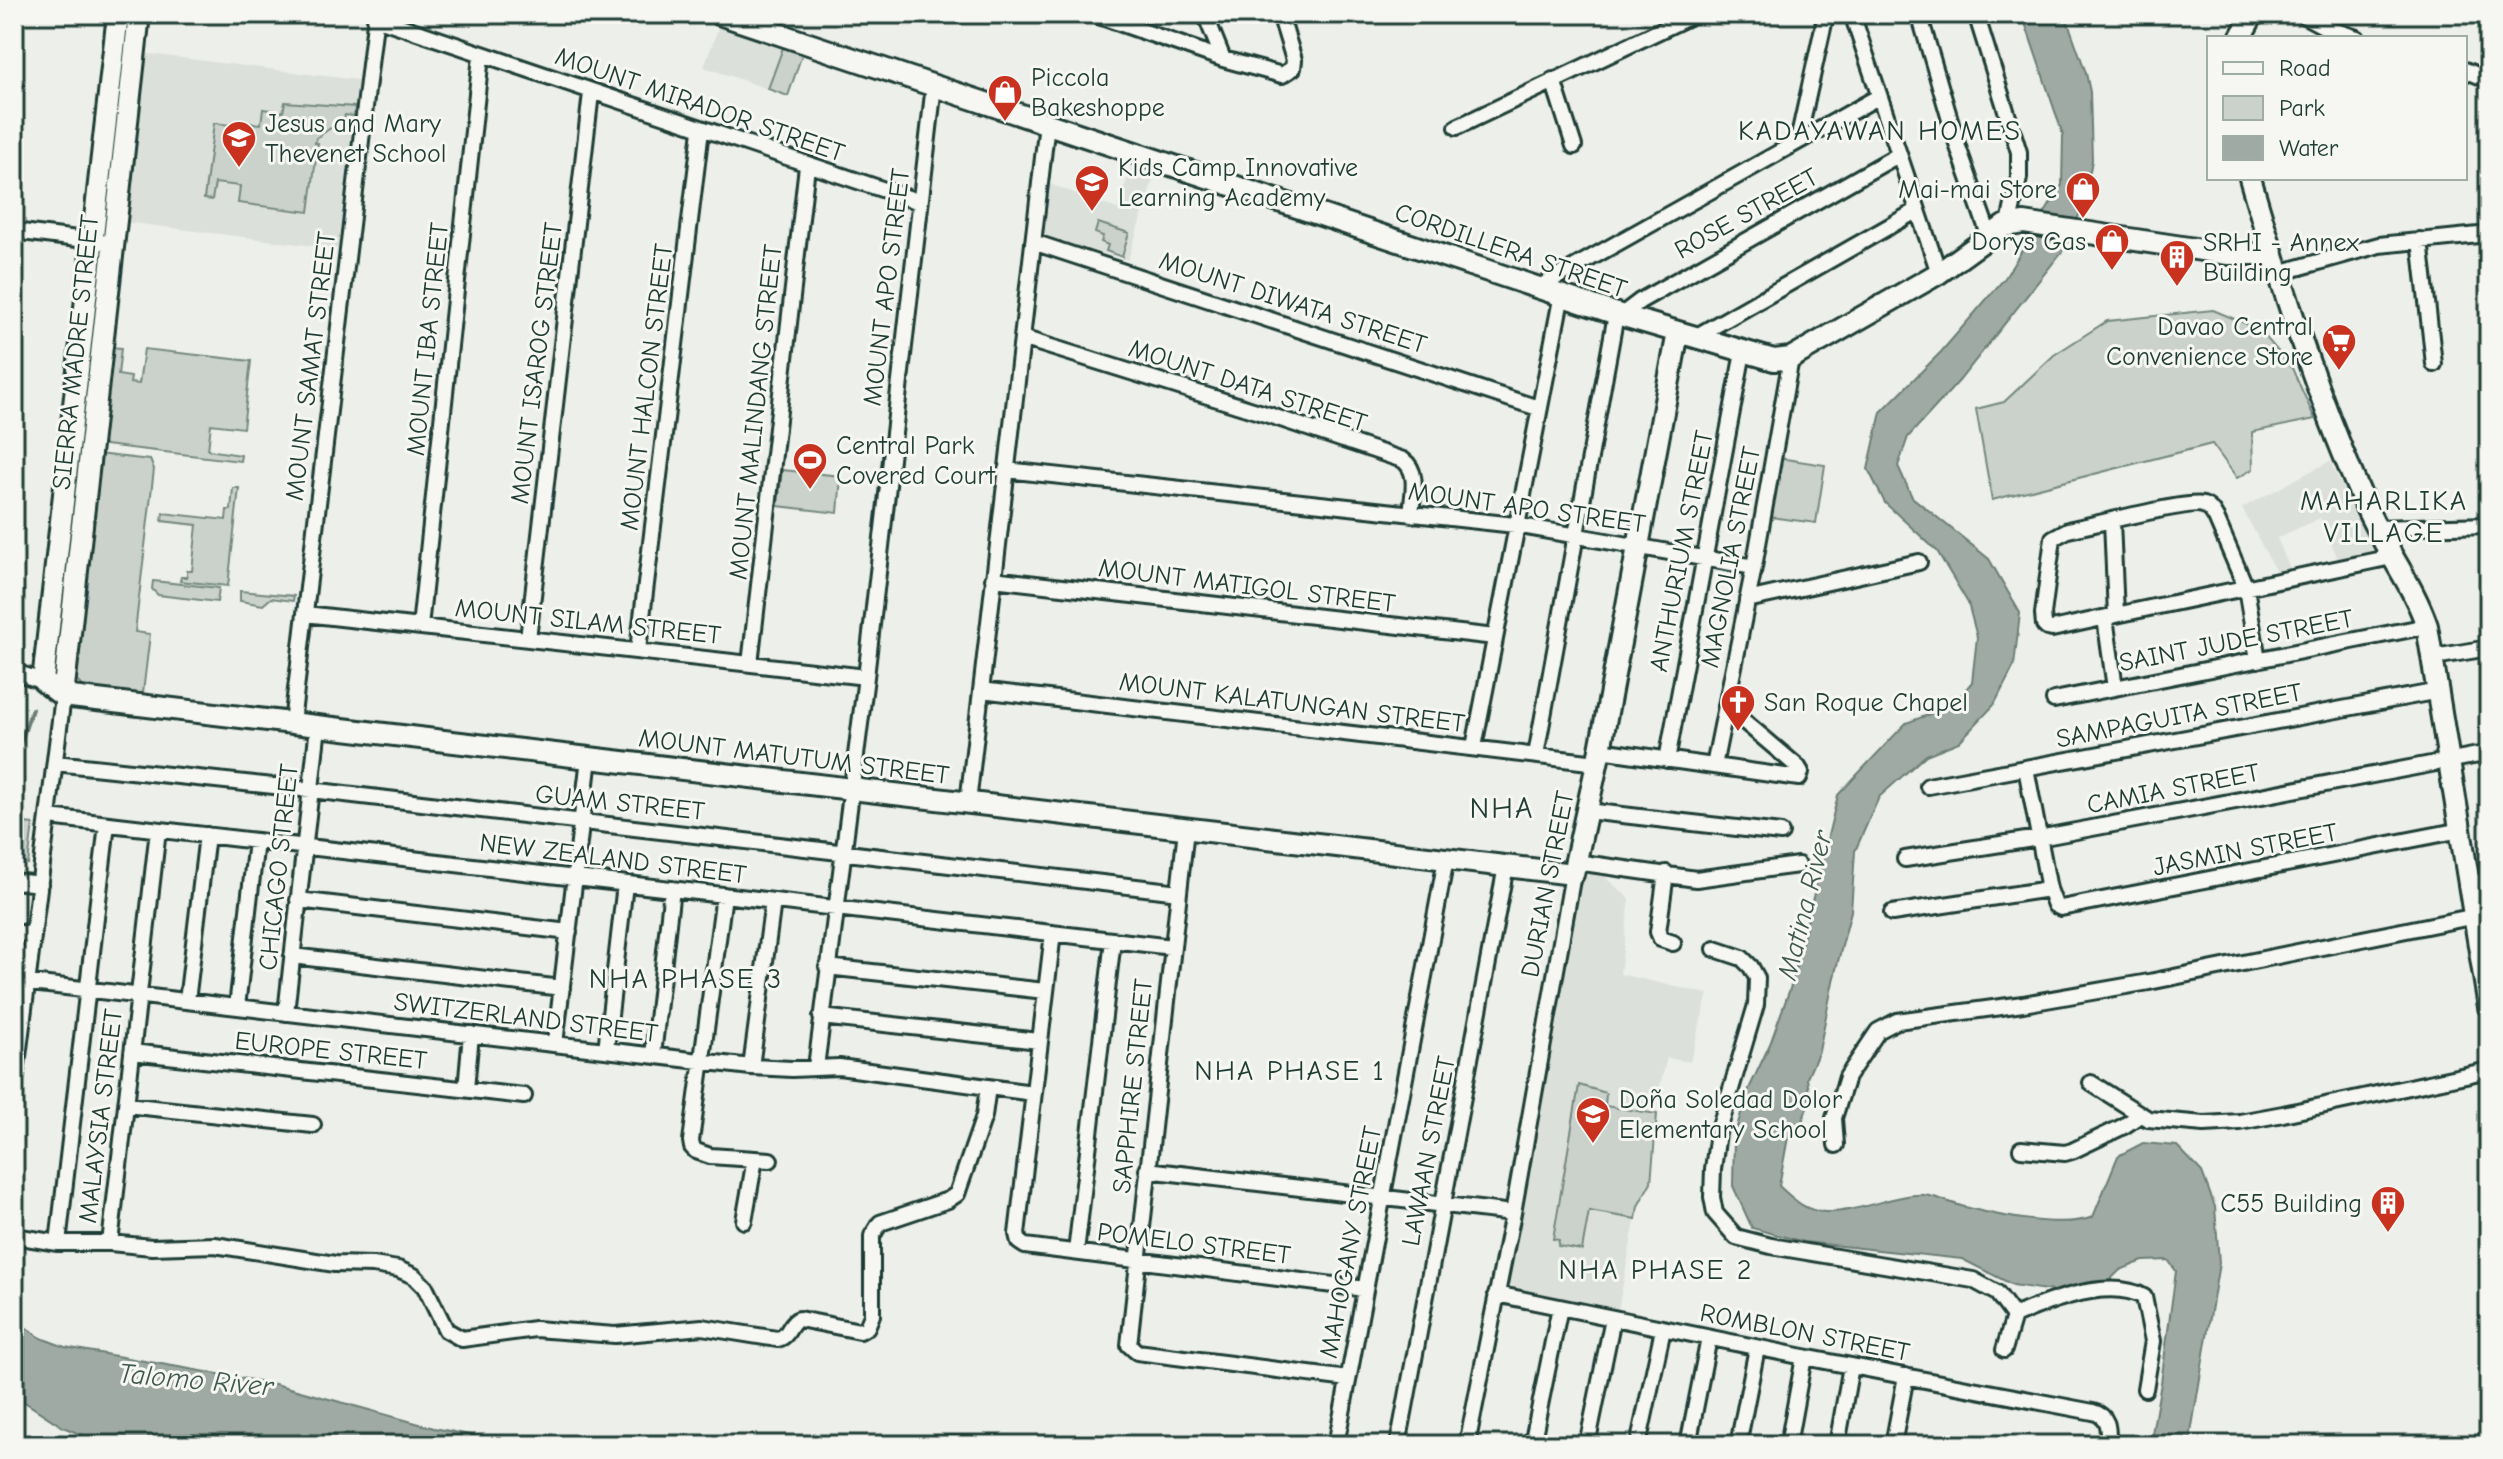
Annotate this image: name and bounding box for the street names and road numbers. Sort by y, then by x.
street label: MOUNT MIRADOR STREET [551,41,849,169]
street label: ROSE STREET [1670,162,1824,266]
street label: MOUNT APO STREET [858,166,917,408]
street label: CORDILLERA STREET [1391,197,1631,305]
street label: SIERRA MADRE STREET [47,213,105,491]
street label: MOUNT ISAROG STREET [505,220,569,506]
street label: MOUNT IBA STREET [401,221,455,457]
street label: MOUNT SAMAT STREET [280,229,342,502]
street label: MOUNT HALCON STREET [615,242,680,532]
street label: MOUNT MALINDANG STREET [723,242,789,581]
street label: MOUNT DIWATA STREET [1155,246,1431,361]
street label: MOUNT DATA STREET [1125,333,1371,439]
street label: ANTHURIUM STREET [1644,428,1720,674]
street label: MAGNOLIA STREET [1695,444,1767,670]
street label: MOUNT APO STREET [1406,476,1648,540]
street label: MOUNT MATIGOL STREET [1097,553,1398,619]
street label: MOUNT SILAM STREET [453,593,723,651]
street label: SAINT JUDE STREET [2117,603,2356,678]
street label: MOUNT KALATUNGAN STREET [1117,667,1467,739]
street label: SAMPAGUITA STREET [2054,677,2305,755]
street label: MOUNT MATUTUM STREET [637,723,951,791]
street label: CAMIA STREET [2084,757,2262,820]
street label: CHICAGO STREET [253,762,305,972]
street label: GUAM STREET [534,779,706,827]
street label: DURIAN STREET [1515,788,1581,980]
street label: JASMIN STREET [2150,817,2340,883]
street label: NEW ZEALAND STREET [478,828,748,890]
street label: SAPPHIRE STREET [1107,977,1159,1195]
street label: SWITZERLAND STREET [392,987,660,1049]
street label: MALAYSIA STREET [73,1007,129,1225]
street label: EUROPE STREET [233,1026,429,1076]
street label: LAWAAN STREET [1396,1053,1462,1249]
street label: MAHOGANY STREET [1314,1123,1388,1361]
street label: POMELO STREET [1095,1217,1293,1271]
street label: ROMBLON STREET [1697,1298,1913,1368]

